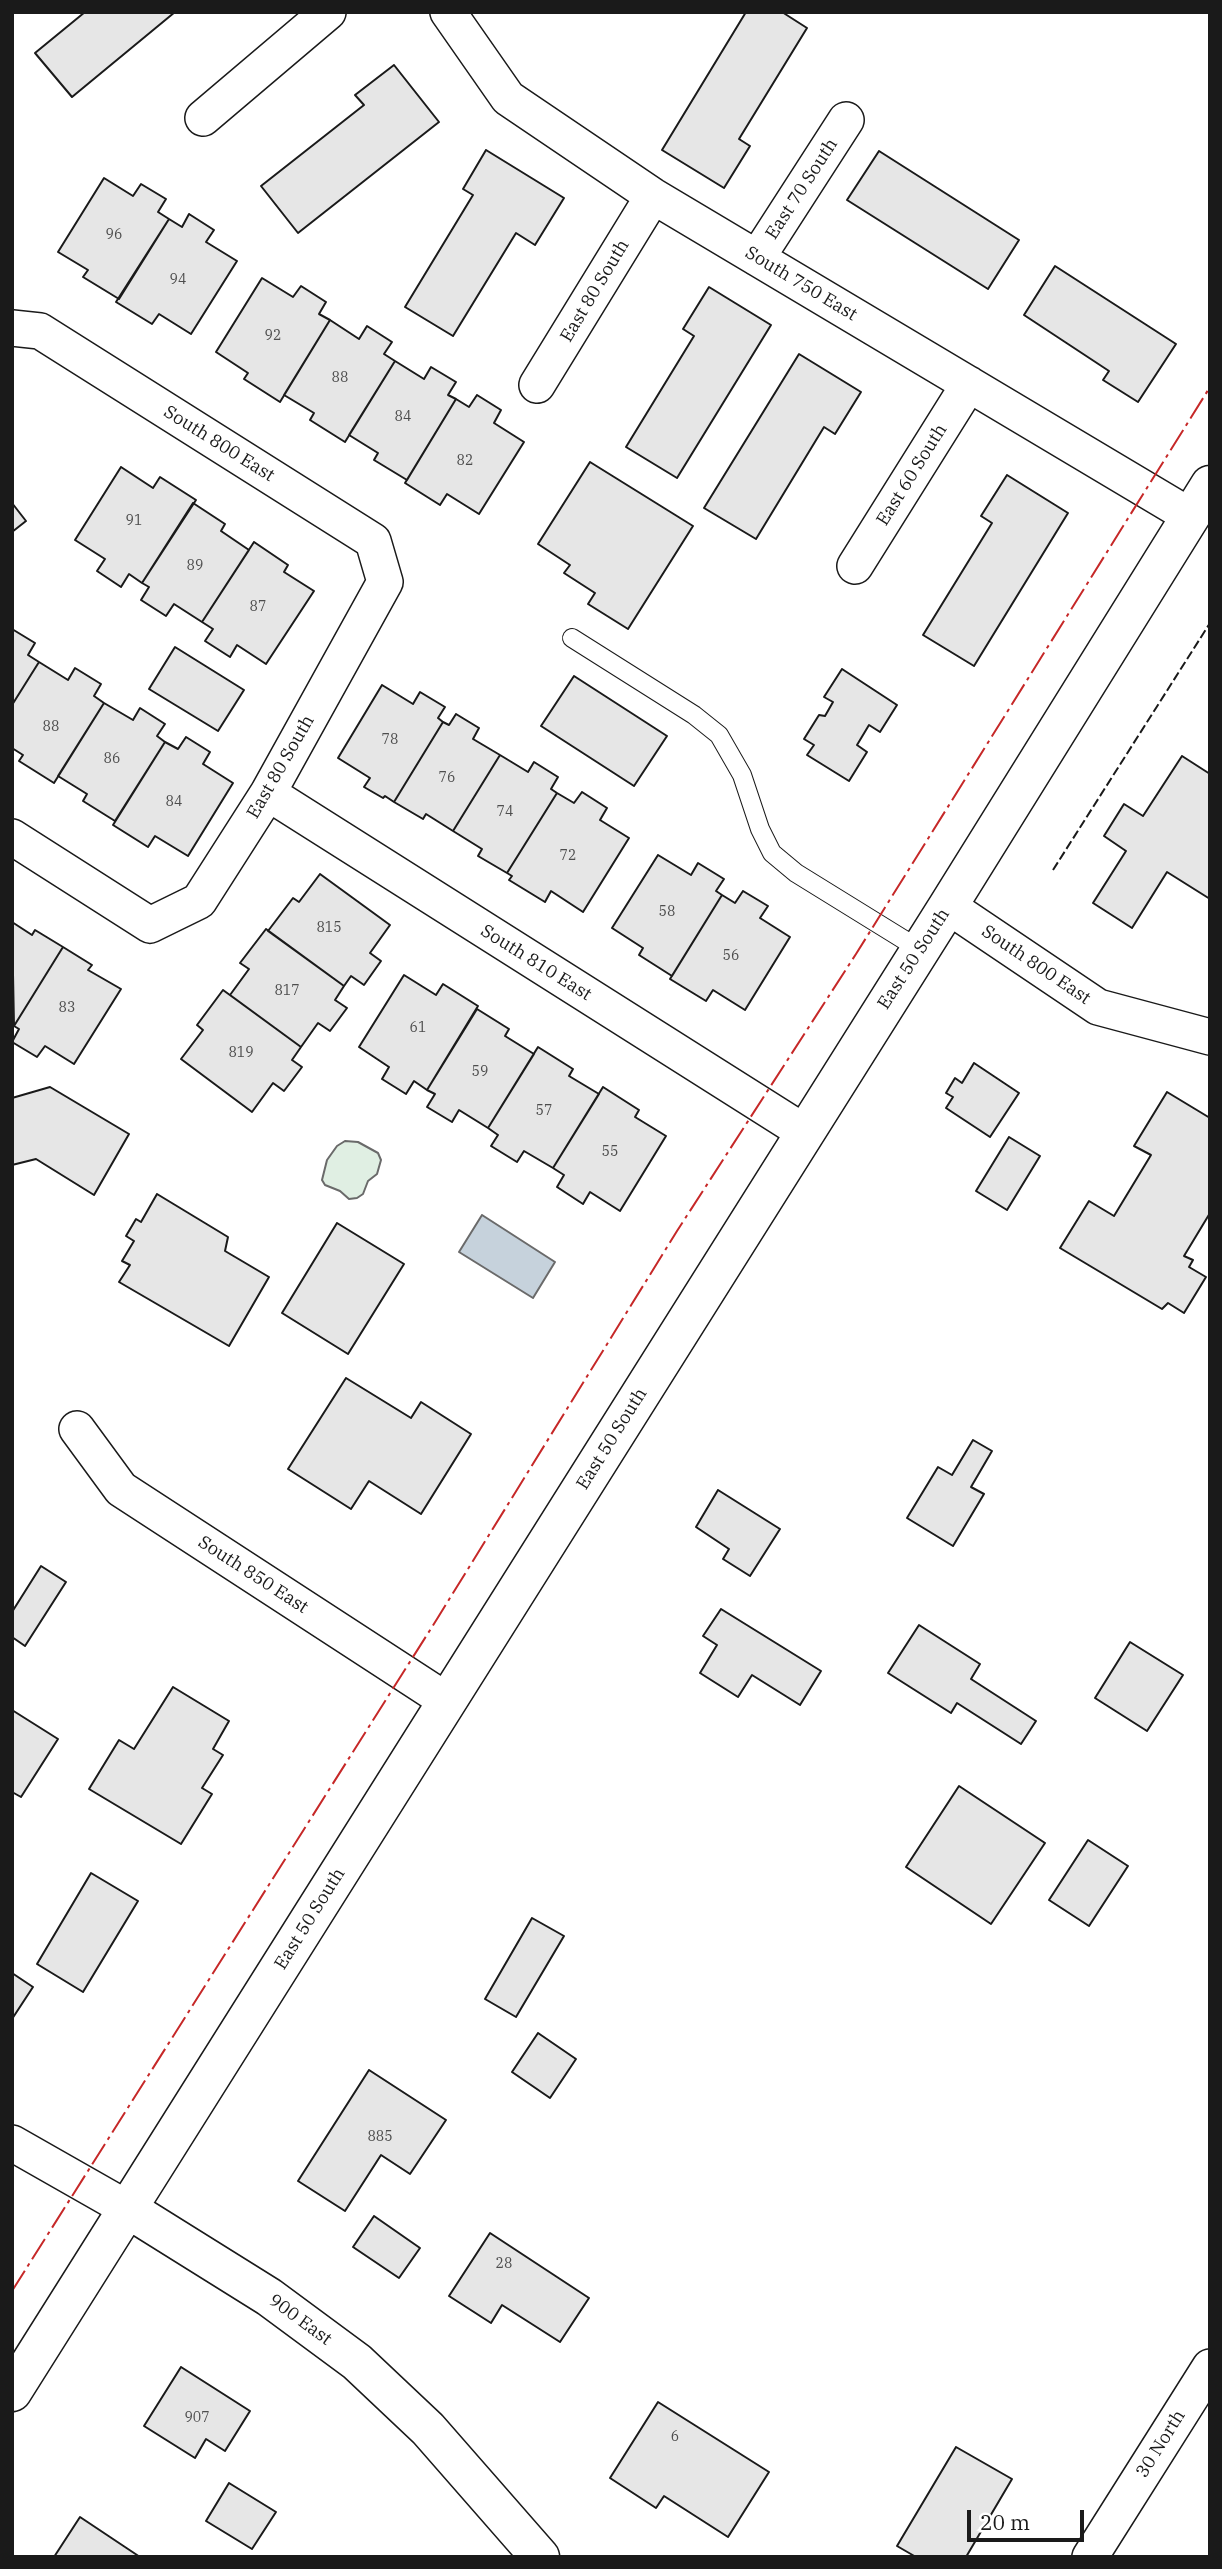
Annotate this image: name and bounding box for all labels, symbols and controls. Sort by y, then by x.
street label: East 70 South [761,135,843,243]
house number: 96 [106,227,122,243]
street label: East 80 South [556,236,634,346]
street label: South 750 East [741,242,861,326]
house number: 94 [170,272,186,288]
house number: 92 [265,328,281,344]
house number: 88 [332,370,348,386]
street label: South 800 East [160,401,278,487]
house number: 84 [395,409,411,425]
street label: East 60 South [872,420,952,530]
house number: 82 [457,453,473,469]
house number: 91 [126,513,142,529]
house number: 89 [187,558,203,574]
house number: 87 [250,599,266,615]
street label: East 80 South [243,711,319,823]
house number: 88 [43,719,59,735]
house number: 78 [382,732,398,748]
house number: 86 [104,751,120,767]
house number: 76 [439,770,455,786]
house number: 84 [166,794,182,810]
house number: 74 [497,804,513,820]
house number: 72 [560,848,576,864]
house number: 58 [659,904,675,920]
street label: East 50 South [873,905,955,1013]
house number: 815 [316,920,342,936]
street label: South 810 East [477,920,595,1006]
street label: South 800 East [977,921,1095,1009]
house number: 56 [723,948,739,964]
house number: 817 [274,983,300,999]
house number: 83 [59,1000,75,1016]
house number: 61 [410,1020,426,1036]
house number: 819 [228,1045,254,1061]
house number: 59 [472,1064,488,1080]
house number: 57 [536,1103,552,1119]
house number: 55 [602,1144,618,1160]
street label: East 50 South [572,1384,652,1494]
street label: South 850 East [194,1531,312,1619]
street label: East 50 South [270,1864,350,1974]
house number: 885 [367,2129,393,2145]
house number: 28 [496,2256,512,2272]
street label: 900 East [264,2290,336,2350]
street label: 30 North [1132,2406,1190,2482]
house number: 907 [184,2410,210,2426]
house number: 6 [671,2429,679,2445]
scale bar [970,2496,1087,2540]
text: 20 m [980,2508,1030,2536]

